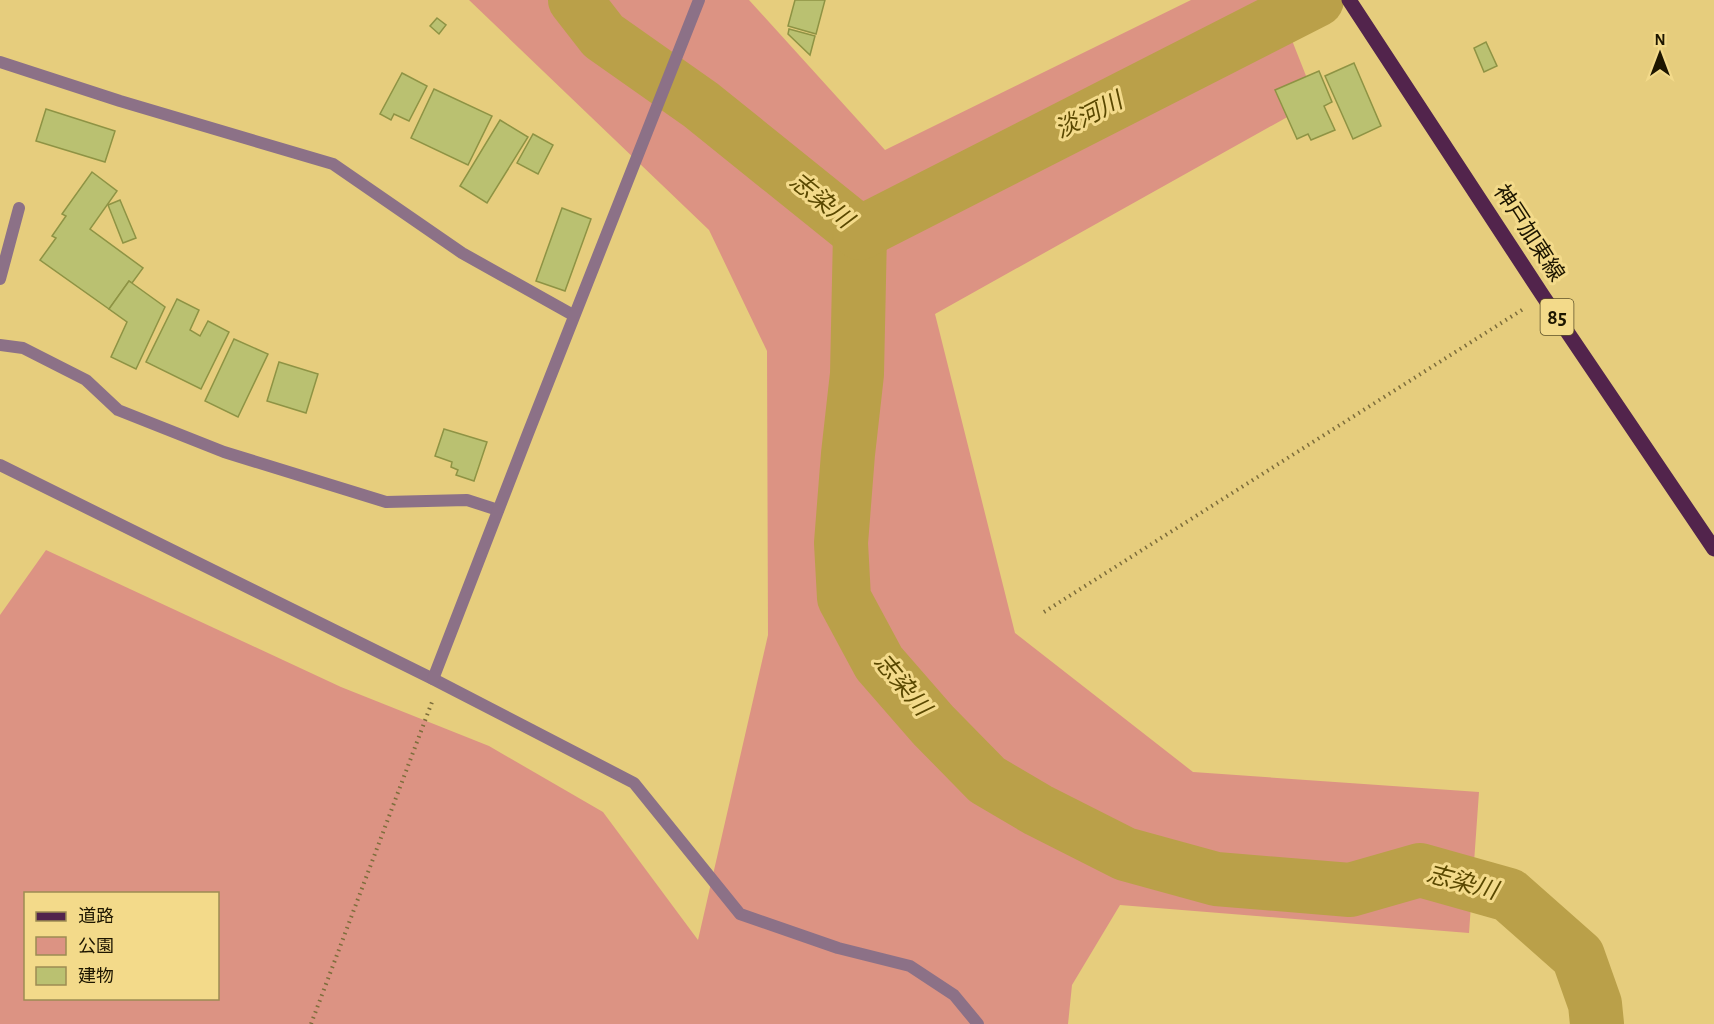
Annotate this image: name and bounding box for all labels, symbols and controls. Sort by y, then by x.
north arrow [1630,24,1690,84]
text: N [1654,32,1666,48]
water label: 淡河川 [1051,86,1129,143]
water label: 志染川 [785,167,860,235]
street label: 神戸加東線 [1490,180,1569,285]
road number: 85 [1540,299,1574,335]
water label: 志染川 [870,648,938,723]
water label: 志染川 [1424,860,1503,905]
legend [24,892,219,1000]
text: 道路 [78,906,114,926]
text: 公園 [78,937,114,956]
text: 建物 [78,966,114,986]

